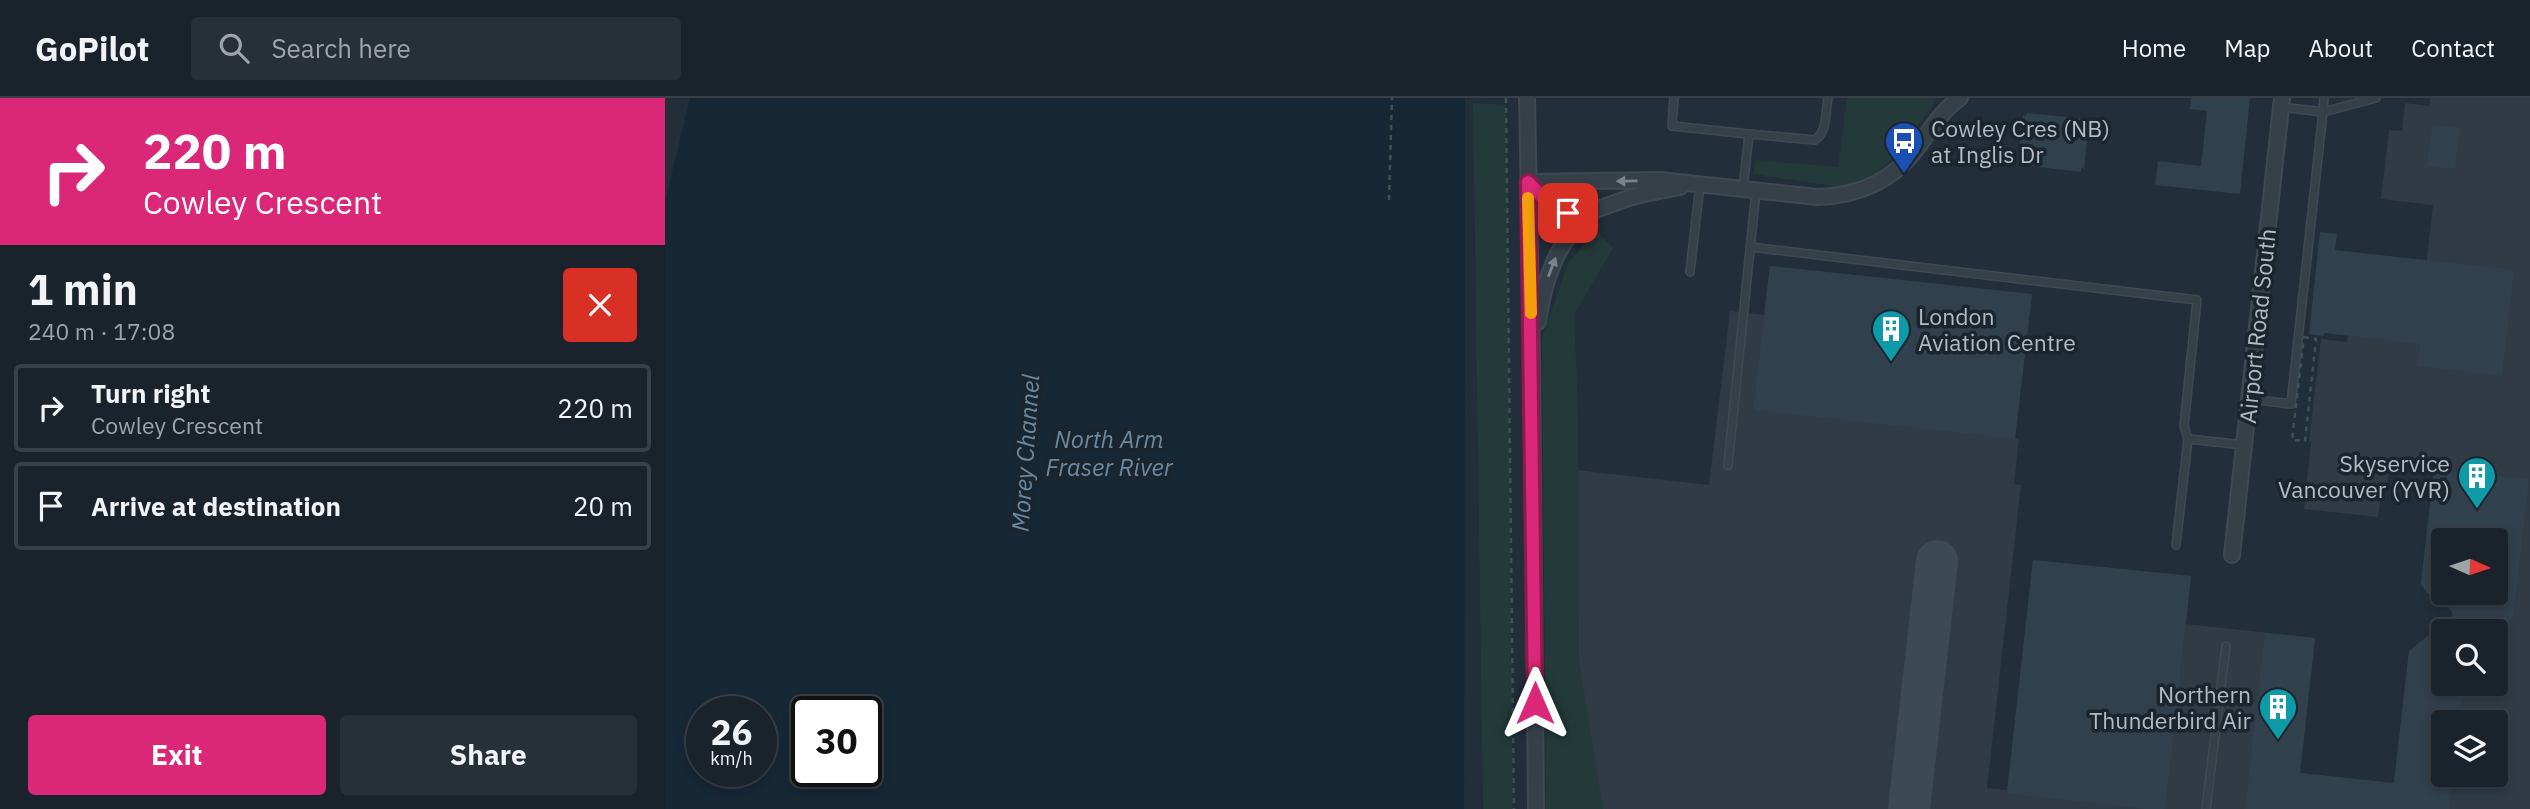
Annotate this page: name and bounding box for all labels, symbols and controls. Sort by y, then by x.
search box [191,17,681,80]
text: GoPilot [35,27,149,70]
icon: search [215,29,253,67]
text: Search here [271,31,411,65]
text: Home [2122,32,2186,64]
text: Map [2224,32,2270,64]
text: About [2308,32,2373,64]
text: Contact [2411,32,2495,64]
place label: Cowley Cres (NB) at Inglis Dr [1931,113,2110,169]
text: 220 m [143,119,287,182]
bus stop icon: Cowley Cres (NB) at Inglis Dr [1883,120,1925,175]
icon: right [28,126,119,217]
one-way arrow [1616,175,1638,187]
text: Cowley Crescent [143,181,382,223]
pin [1538,183,1598,243]
icon: arrive [1549,194,1587,232]
street label: Airport Road South [2232,227,2282,425]
one-way arrow [1546,257,1557,278]
text: 1 min [28,262,138,317]
button: close [563,268,637,342]
place label: London Aviation Centre [1918,301,2076,357]
building icon: London Aviation Centre [1870,308,1912,363]
text: 240 m · 17:08 [28,316,175,346]
water label: Morey Channel [1004,373,1047,533]
text: Turn right [91,376,210,410]
icon: right [32,389,70,427]
text: 220 m [557,391,633,425]
text: Cowley Crescent [91,410,263,440]
water label: North Arm Fraser River [1046,423,1174,483]
place label: Skyservice Vancouver (YVR) [2278,448,2450,504]
building icon: Skyservice Vancouver (YVR) [2456,455,2498,510]
icon: arrive [32,487,70,525]
text: Arrive at destination [91,489,341,523]
text: 20 m [573,489,633,523]
north arrow [2431,528,2508,606]
map controls [2431,528,2508,787]
button: search [2431,619,2508,696]
position arrow [1498,666,1572,740]
place label: Northern Thunderbird Air [2089,679,2252,735]
building icon: Northern Thunderbird Air [2257,686,2299,741]
speed limit sign: 30 [791,696,882,787]
text: 26 [710,709,753,755]
button: layers [2431,710,2508,787]
button: Exit [28,715,326,795]
button: Share [340,715,637,795]
text: km/h [710,747,753,770]

